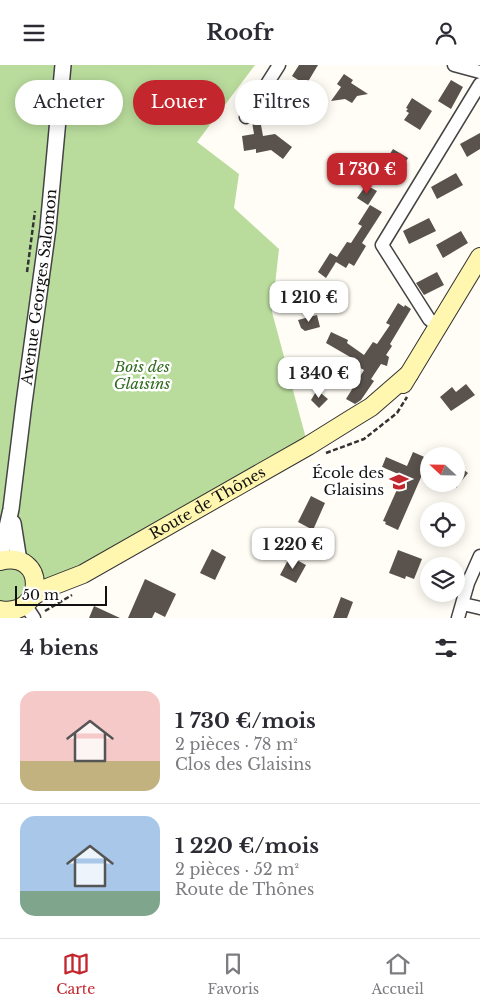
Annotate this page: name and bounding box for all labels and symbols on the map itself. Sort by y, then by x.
pin: 1 730 € [321,153,413,195]
street label: Avenue Georges Salomon [16,188,61,387]
pin: 1 210 € [263,281,355,323]
park label: Bois des Glaisins [113,357,171,393]
pin: 1 340 € [273,357,365,399]
north arrow [420,447,465,493]
street label: Route de Thônes [146,462,269,543]
place label: École des Glaisins [312,463,384,499]
school or university icon: École des Glaisins [388,471,410,493]
pin: 1 220 € [247,527,339,570]
scale bar [15,583,108,606]

